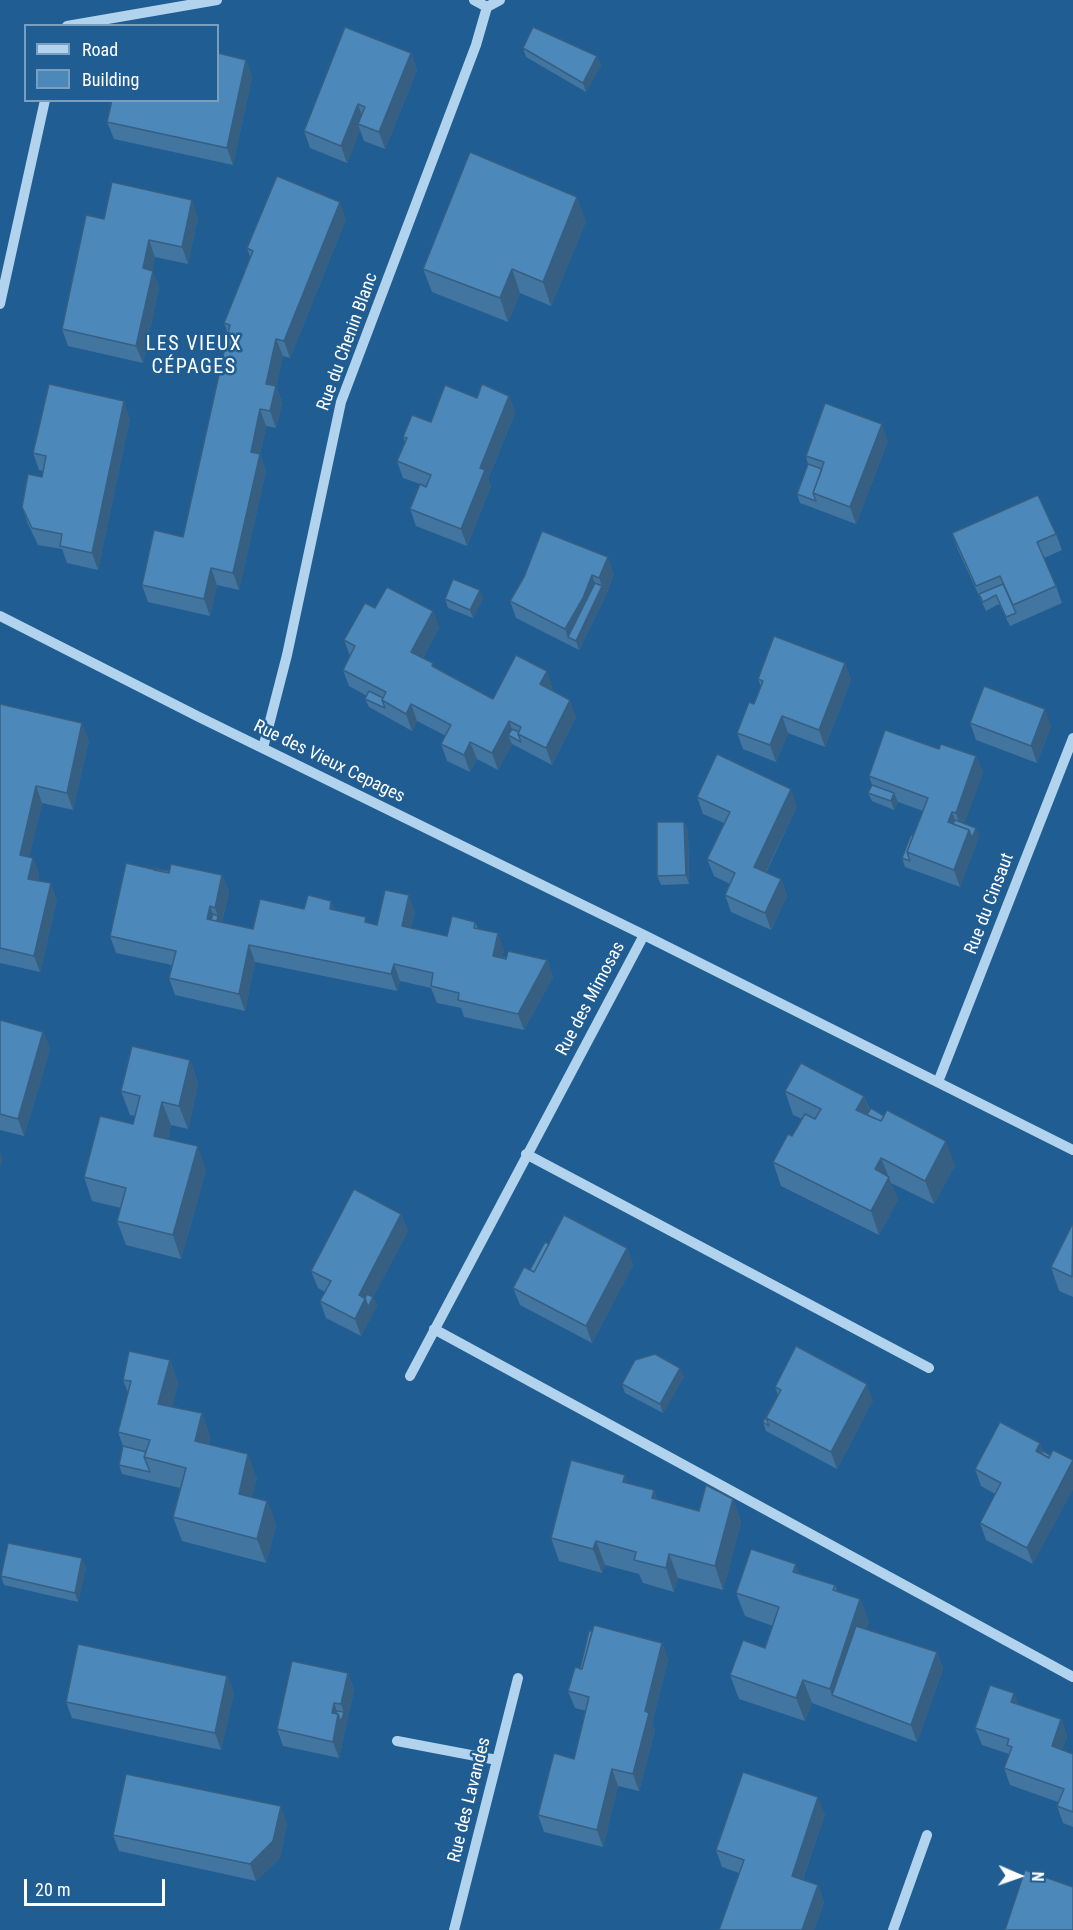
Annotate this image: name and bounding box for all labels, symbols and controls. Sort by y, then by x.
legend [24,24,219,102]
text: Road [82,39,118,60]
text: Building [82,69,139,90]
street label: Rue du Chenin Blanc [313,270,383,414]
district label: LES VIEUX CÉPAGES [146,333,242,380]
street label: Rue des Vieux Cepages [250,716,408,808]
street label: Rue du Cinsaut [961,850,1019,958]
street label: Rue des Mimosas [552,938,630,1060]
street label: Rue des Lavandes [444,1735,496,1865]
north arrow [989,1846,1049,1906]
scale bar [27,1867,168,1905]
text: N [1028,1871,1047,1882]
text: 20 m [35,1879,70,1900]

